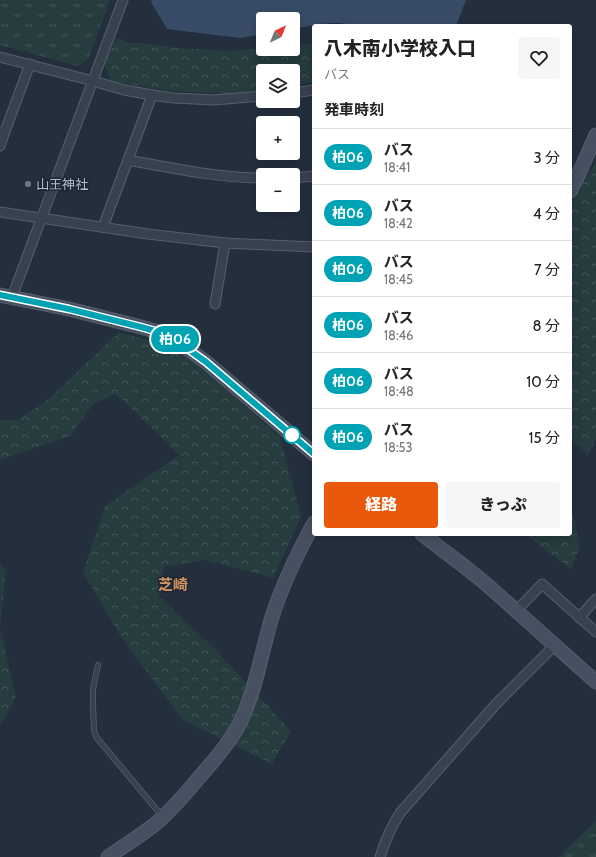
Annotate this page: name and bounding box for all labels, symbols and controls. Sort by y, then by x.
north arrow [256,12,300,56]
map controls [256,12,300,212]
text: 八木南小学校入口 [324,37,476,60]
button: heart [518,37,560,79]
button: layers [256,64,300,108]
text: バス [324,66,350,82]
text: 発車時刻 [324,101,384,119]
button: + [256,116,300,160]
text: バス [384,141,414,159]
text: 柏06 [332,148,364,166]
text: 3 分 [534,149,560,167]
text: 18:41 [384,159,410,175]
button: − [256,168,300,212]
place label: 山王神社 [36,176,88,192]
marker: 山王神社 [23,179,33,189]
text: バス [384,197,414,215]
text: 柏06 [332,204,364,222]
text: 4 分 [533,205,560,223]
text: 18:42 [384,215,413,231]
text: バス [384,253,414,271]
text: 柏06 [332,260,364,278]
text: 7 分 [534,261,560,279]
text: 18:45 [384,271,413,287]
text: バス [384,309,414,327]
text: 柏06 [332,316,364,334]
text: 8 分 [533,317,560,335]
line badge: 柏06 [152,326,198,352]
text: 18:46 [384,327,413,343]
text: 柏06 [159,330,191,348]
text: バス [384,365,414,383]
text: 柏06 [332,372,364,390]
text: 10 分 [526,373,560,391]
text: 18:48 [384,383,414,399]
text: バス [384,421,414,439]
unlabelled marker [283,426,301,444]
text: 柏06 [332,428,364,446]
text: 15 分 [529,429,560,447]
text: 18:53 [384,439,413,455]
button: 経路 [324,482,438,528]
button: きっぷ [446,482,560,528]
district label: 芝崎 [158,576,188,594]

